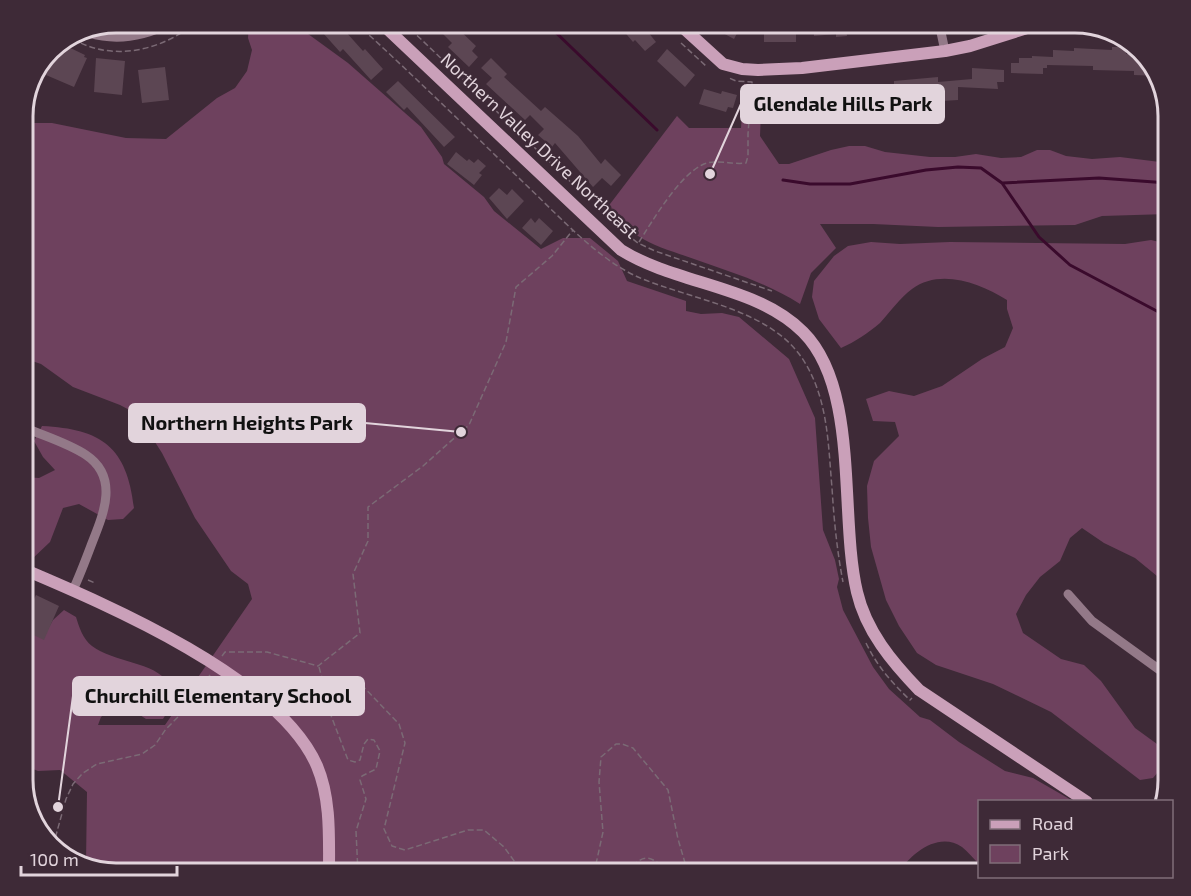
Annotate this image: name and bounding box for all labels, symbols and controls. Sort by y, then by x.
street label: Northern Valley Drive Northeast [436,48,643,243]
callout: Glendale Hills Park [741,85,944,123]
text: Glendale Hills Park [753,91,933,115]
callout: Northern Heights Park [129,404,365,442]
text: Northern Heights Park [141,410,354,434]
callout: Churchill Elementary School [73,677,364,715]
text: Churchill Elementary School [85,683,352,708]
legend [978,800,1173,878]
text: Road [1032,812,1073,834]
scale bar [21,839,177,877]
text: Park [1032,842,1069,864]
text: 100 m [30,848,79,870]

